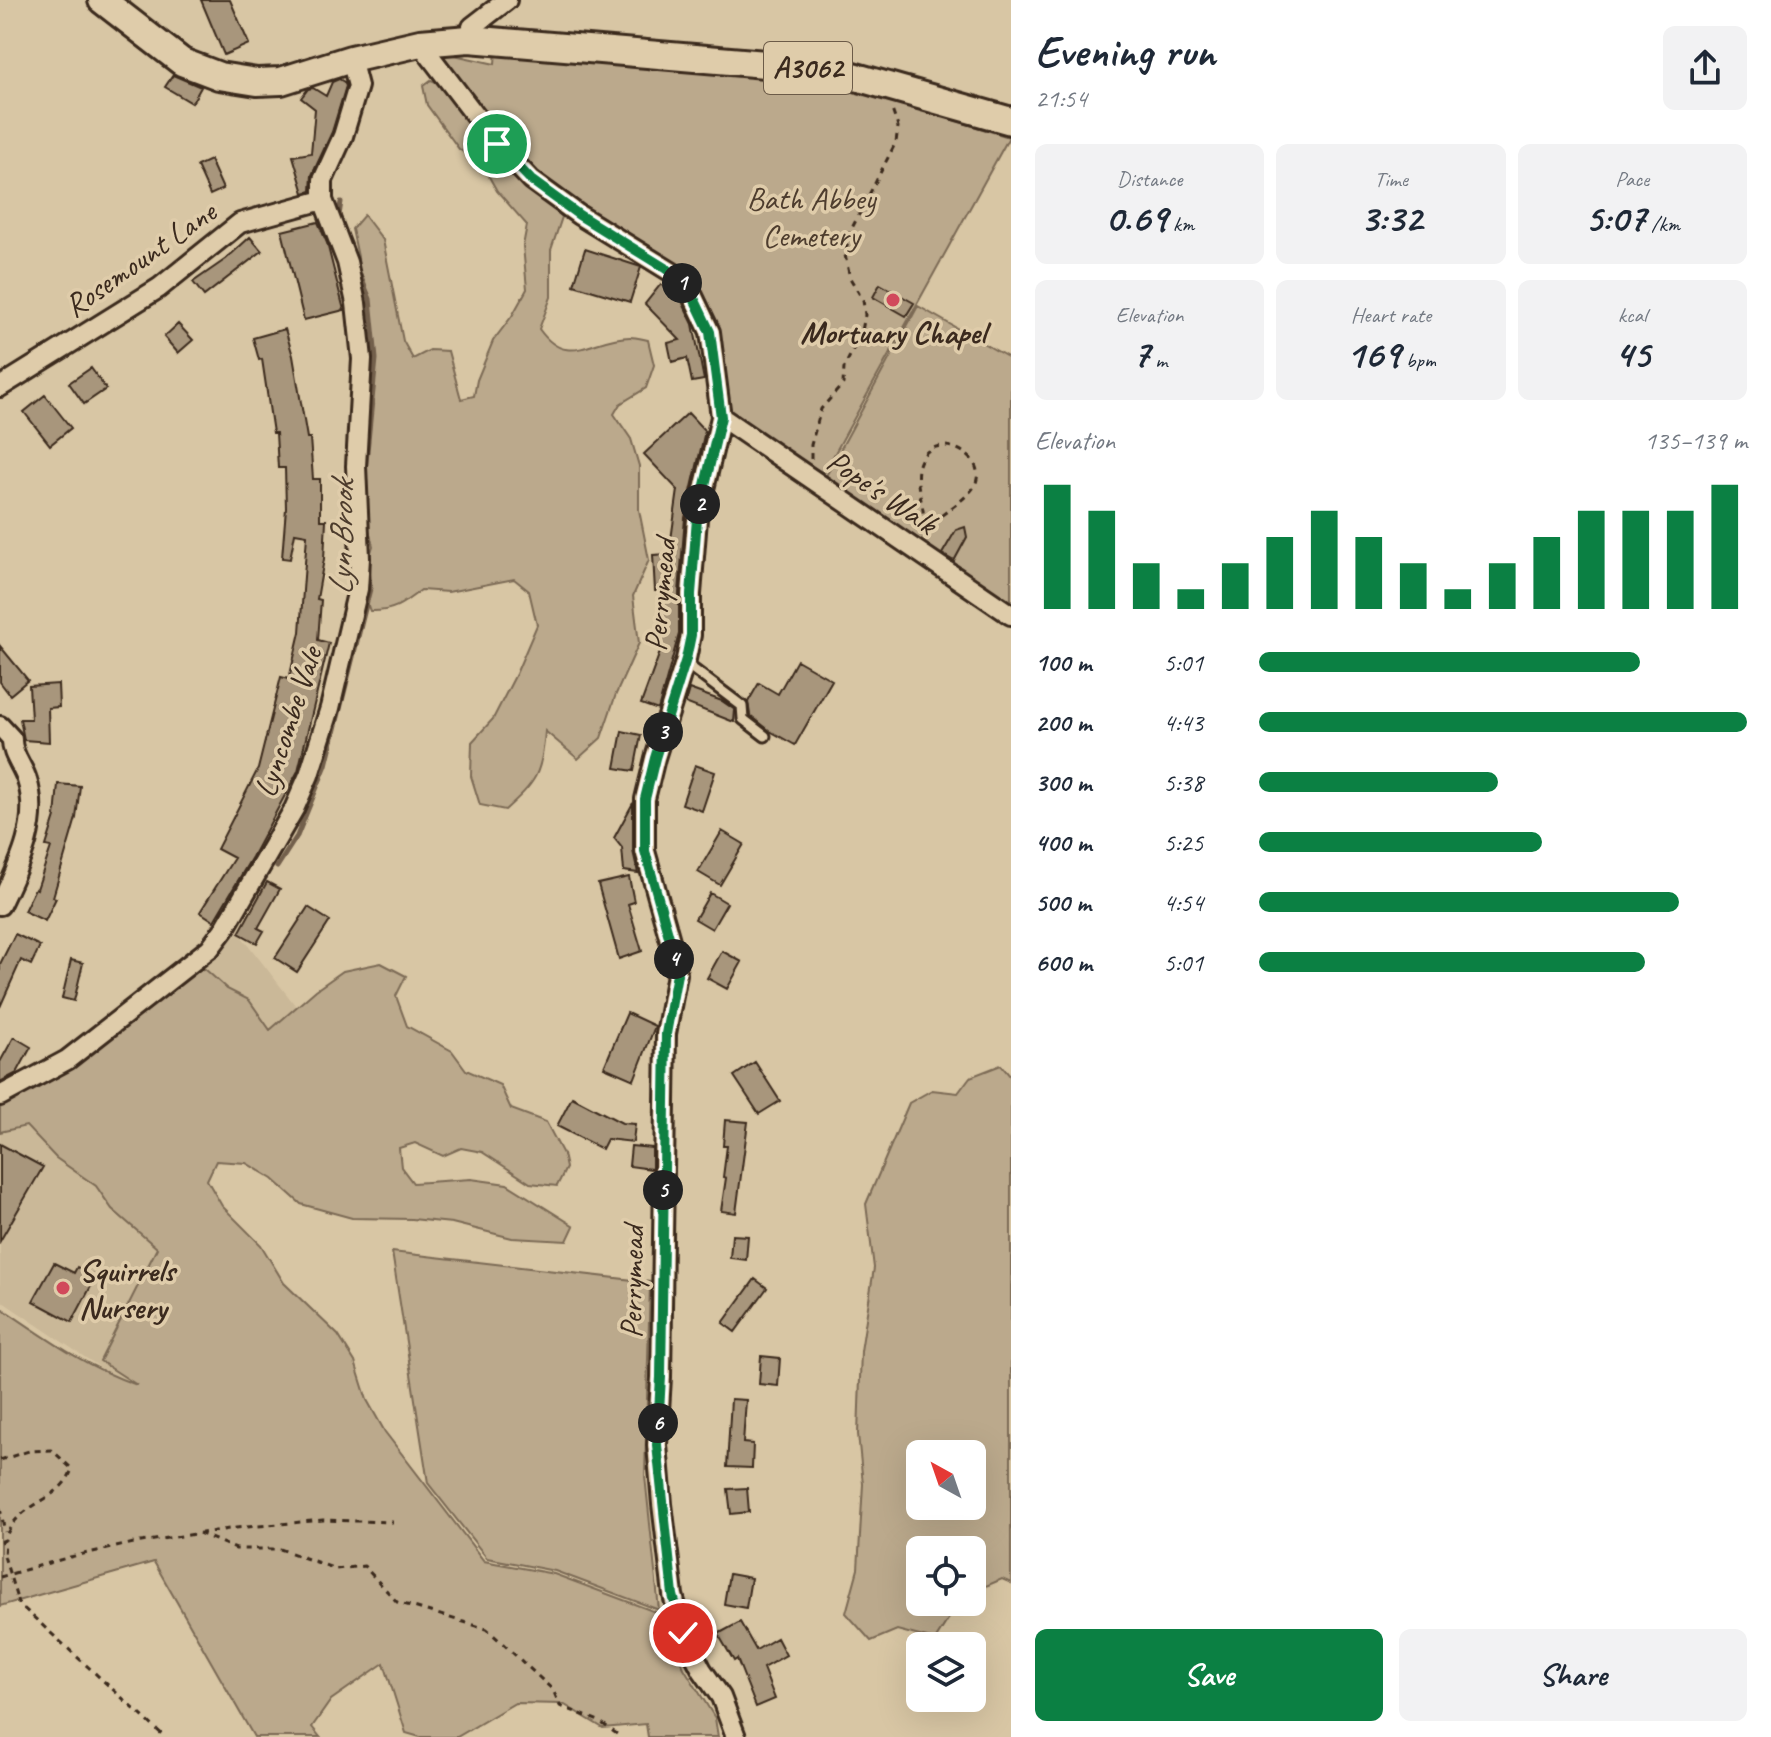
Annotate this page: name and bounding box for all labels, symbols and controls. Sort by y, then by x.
text: Evening run [1035,24,1215,79]
button: share [1663,26,1747,110]
road number: A3062 [764,42,852,94]
text: 21:54 [1035,82,1087,115]
pin [463,110,531,178]
icon: arrive [475,122,519,166]
text: Distance [1117,165,1182,193]
text: Time [1374,165,1408,193]
text: Pace [1615,165,1649,193]
park label: Bath Abbey Cemetery [747,178,877,256]
street label: Rosemount Lane [56,190,226,326]
text: 0.69 [1105,193,1167,243]
text: 3:32 [1360,193,1422,243]
text: 5:07 [1585,193,1646,243]
text: km [1167,210,1194,238]
text: /km [1646,210,1680,238]
pin: 1 [662,263,702,303]
text: 1 [677,269,687,297]
marker: Mortuary Chapel [884,291,902,309]
text: Elevation [1116,301,1184,329]
text: Heart rate [1351,301,1431,329]
text: kcal [1618,301,1647,329]
place label: Mortuary Chapel [800,312,992,353]
text: 7 [1132,329,1150,379]
text: 169 [1346,329,1400,379]
text: 45 [1615,329,1650,379]
text: m [1150,346,1167,374]
text: bpm [1400,346,1436,374]
text: Elevation [1035,424,1115,457]
text: 135–139 m [1644,424,1747,457]
street label: Pope's Walk [819,440,947,545]
water label: Lyn Brook [318,475,364,596]
pin: 2 [680,484,720,524]
text: 2 [695,490,705,518]
street label: Perrymead [635,532,686,653]
street label: Lyncombe Vale [245,639,332,802]
text: 100 m [1035,646,1091,679]
text: 5:01 [1163,646,1203,679]
text: 200 m [1035,706,1091,739]
text: 4:43 [1163,706,1203,739]
pin: 3 [643,712,683,752]
text: 3 [658,718,668,746]
text: 300 m [1035,766,1091,799]
text: 5:38 [1163,766,1203,799]
text: 400 m [1035,826,1091,859]
text: 5:25 [1163,826,1203,859]
text: 500 m [1035,886,1091,919]
text: 4:54 [1163,886,1203,919]
pin: 4 [654,939,694,979]
text: 4 [669,945,679,973]
text: 600 m [1035,946,1092,979]
text: 5:01 [1163,946,1203,979]
pin: 5 [643,1170,683,1210]
text: 5 [658,1176,668,1204]
street label: Perrymead [611,1220,654,1339]
place label: Squirrels Nursery [79,1250,178,1328]
marker: Squirrels Nursery [54,1279,72,1297]
pin: 6 [638,1403,678,1443]
text: 6 [653,1409,663,1437]
north arrow [906,1440,986,1520]
map controls [906,1440,986,1712]
button: locate [906,1536,986,1616]
pin [649,1599,717,1667]
icon: check [661,1611,705,1655]
button: Save [1035,1629,1383,1721]
button: Share [1399,1629,1747,1721]
button: layers [906,1632,986,1712]

